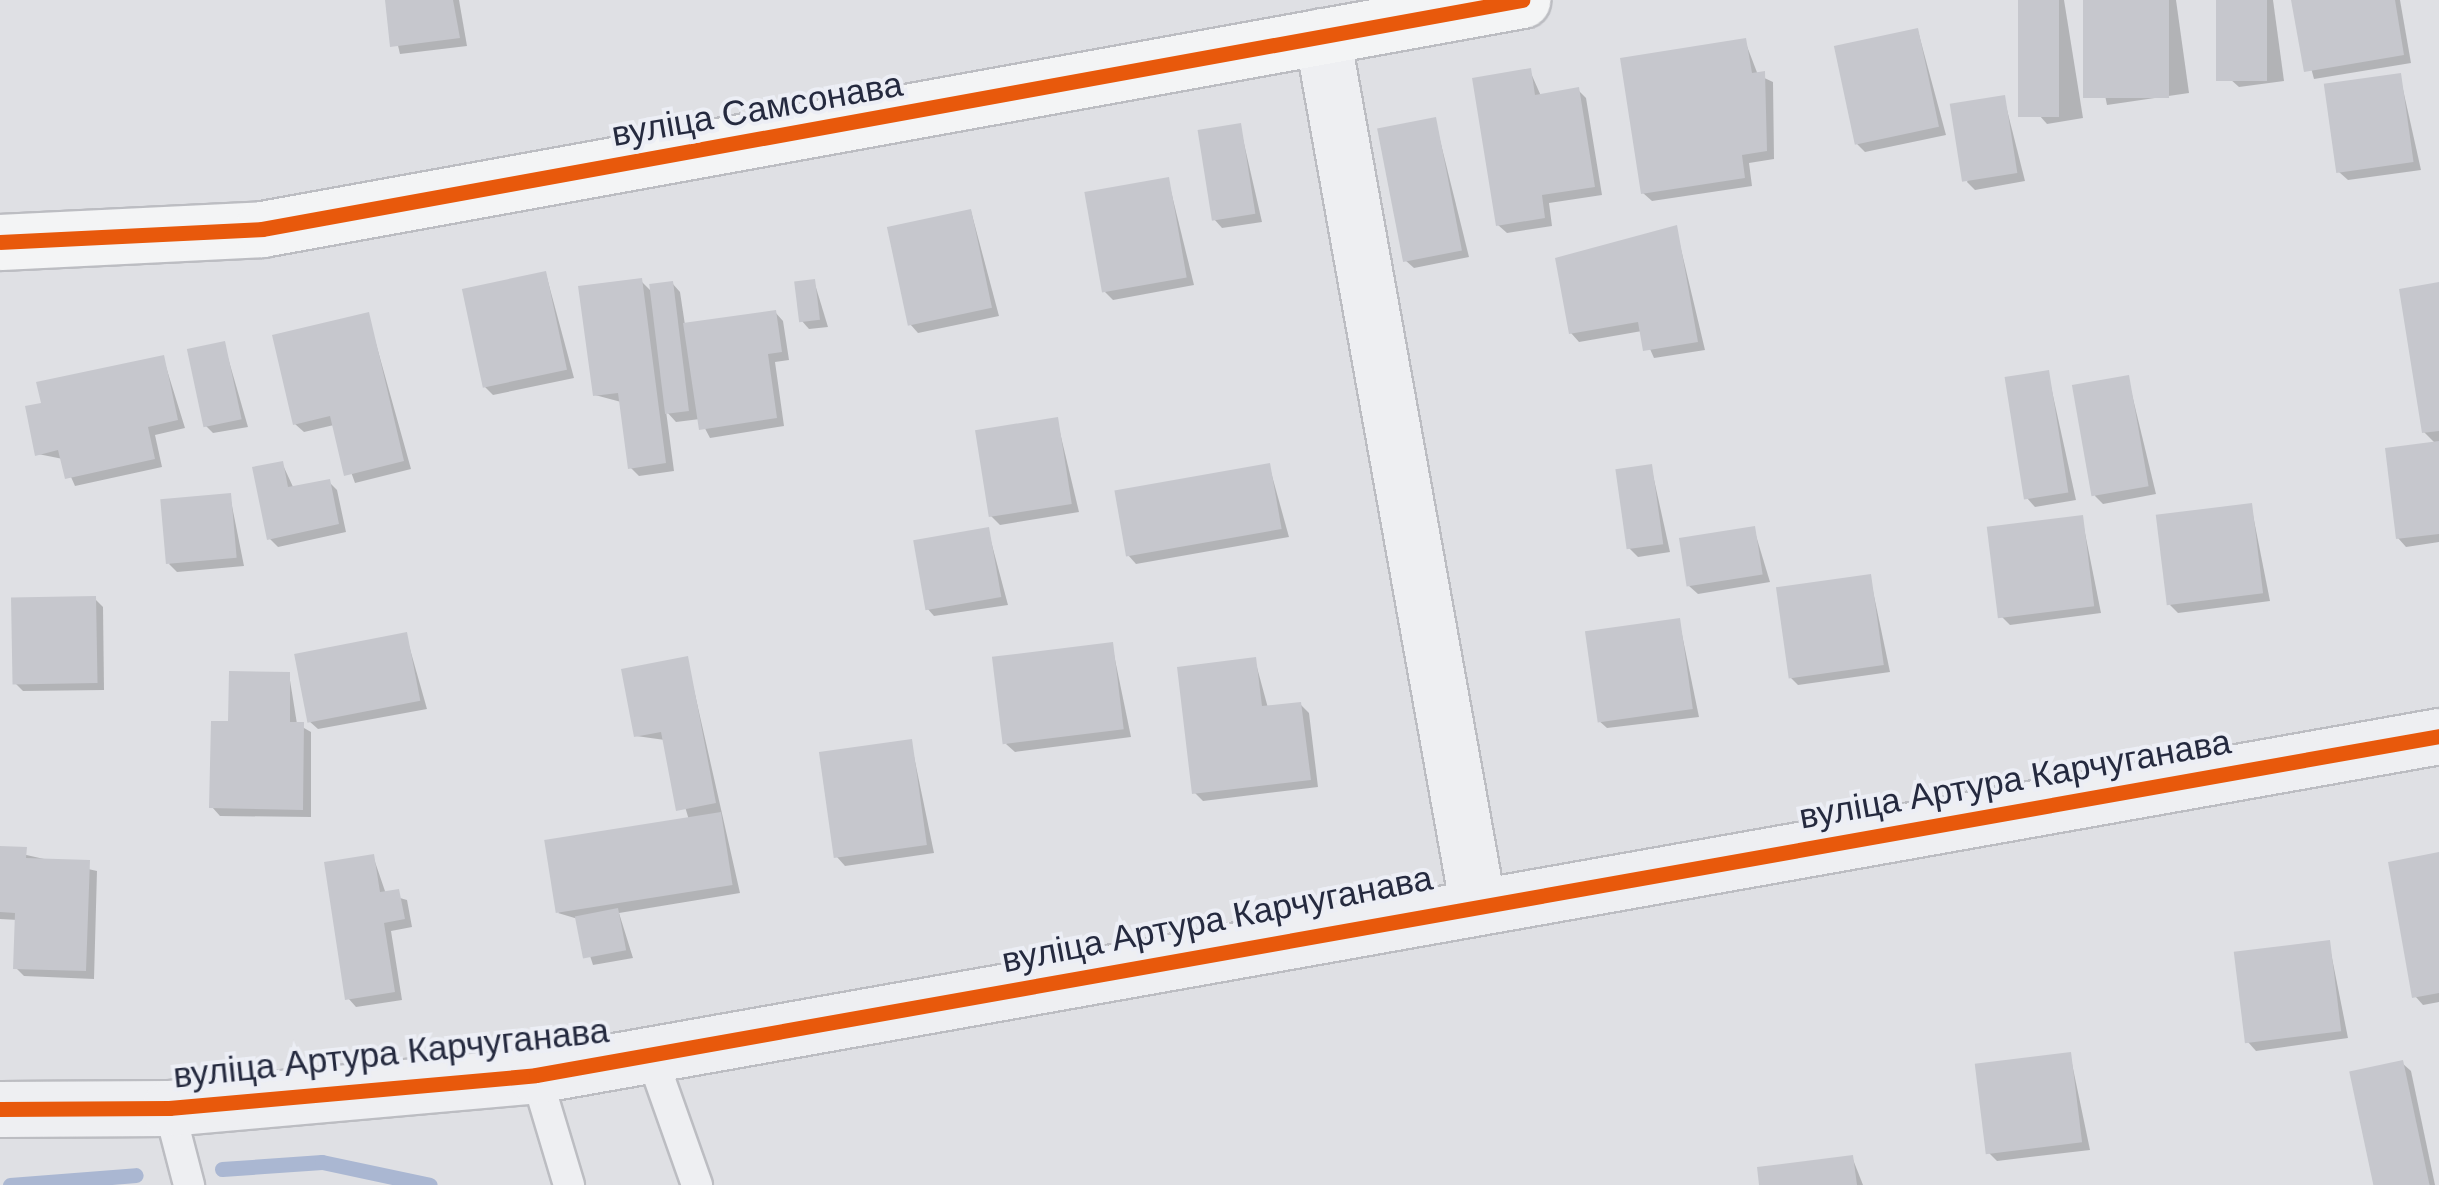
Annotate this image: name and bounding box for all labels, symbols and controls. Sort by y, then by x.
street label: вуліца Самсонава [608,63,906,155]
street label: вуліца Артура Карчуганава [1796,720,2234,838]
street label: вуліца Артура Карчуганава [998,857,1436,981]
street label: вуліца Артура Карчуганава [171,1009,611,1097]

